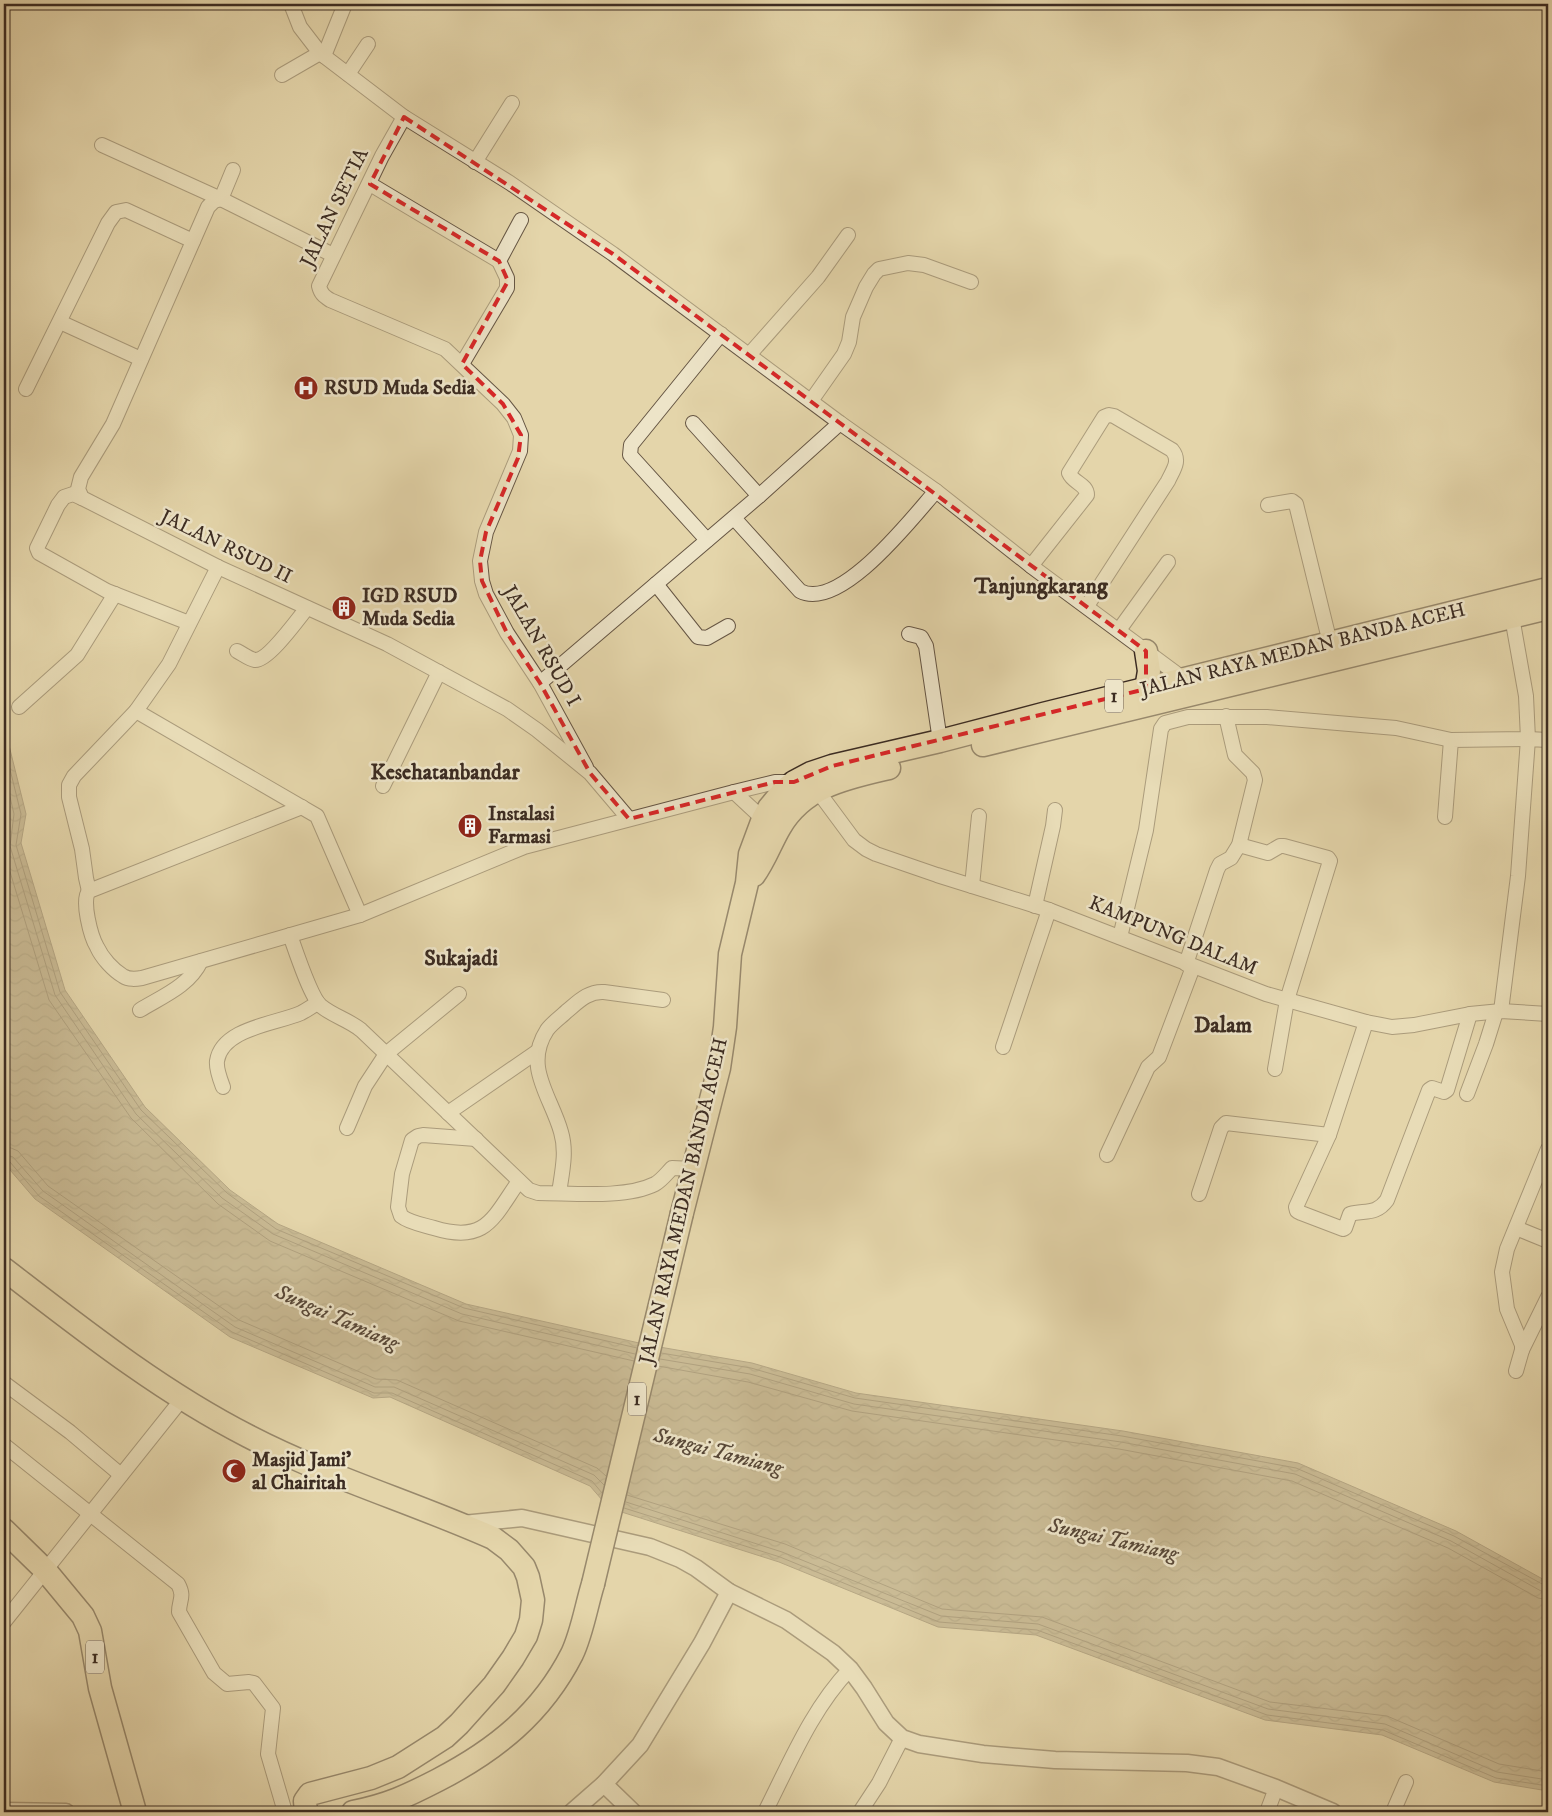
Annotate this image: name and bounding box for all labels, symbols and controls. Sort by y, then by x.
street label: JALAN SETIA [295,144,375,273]
hospital icon: RSUD Muda Sedia [293,375,319,401]
place label: RSUD Muda Sedia [324,376,476,401]
street label: JALAN RSUD II [154,503,296,590]
district label: Tanjungkarang [973,573,1109,601]
street label: JALAN RSUD I [495,579,586,711]
place label: IGD RSUD Muda Sedia [362,584,457,632]
building icon: IGD RSUD Muda Sedia [331,595,357,621]
street label: JALAN RAYA MEDAN BANDA ACEH [1136,597,1468,703]
road number: 1 [1105,679,1123,712]
district label: Kesehatanbandar [370,759,520,786]
place label: Instalasi Farmasi [488,802,555,850]
building icon: Instalasi Farmasi [457,813,483,839]
street label: KAMPUNG DALAM [1085,891,1261,981]
district label: Sukajadi [424,945,498,973]
district label: Dalam [1194,1012,1253,1039]
street label: JALAN RAYA MEDAN BANDA ACEH [634,1035,734,1369]
water label: Sungai Tamiang [270,1279,404,1357]
road number: 1 [628,1382,646,1416]
water label: Sungai Tamiang [650,1422,787,1482]
place label: Masjid Jami' al Chairitah [252,1448,351,1496]
mosque icon: Masjid Jami' al Chairitah [221,1458,247,1484]
water label: Sungai Tamiang [1045,1512,1182,1568]
road number: 1 [86,1640,104,1674]

